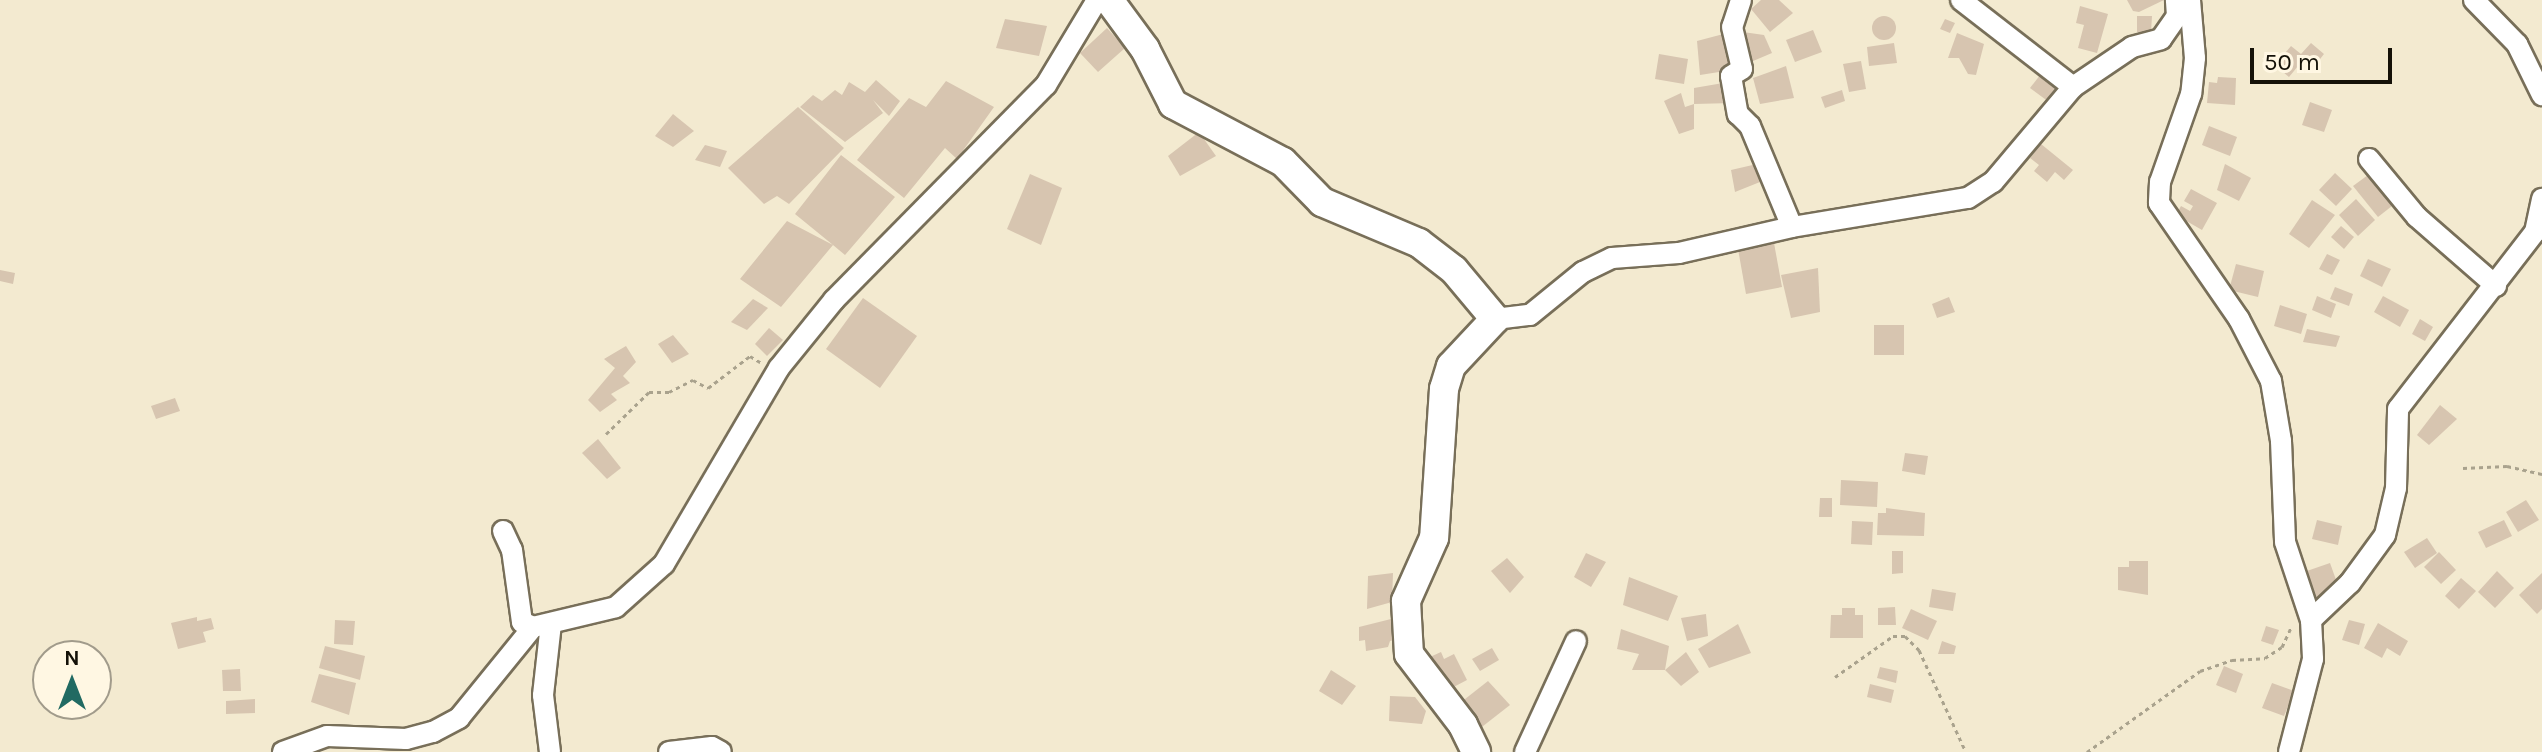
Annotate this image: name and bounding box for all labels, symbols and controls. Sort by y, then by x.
scale bar [2254,32,2396,82]
text: 50 m [2264,48,2320,76]
north arrow [32,640,112,720]
text: N [64,645,80,671]

